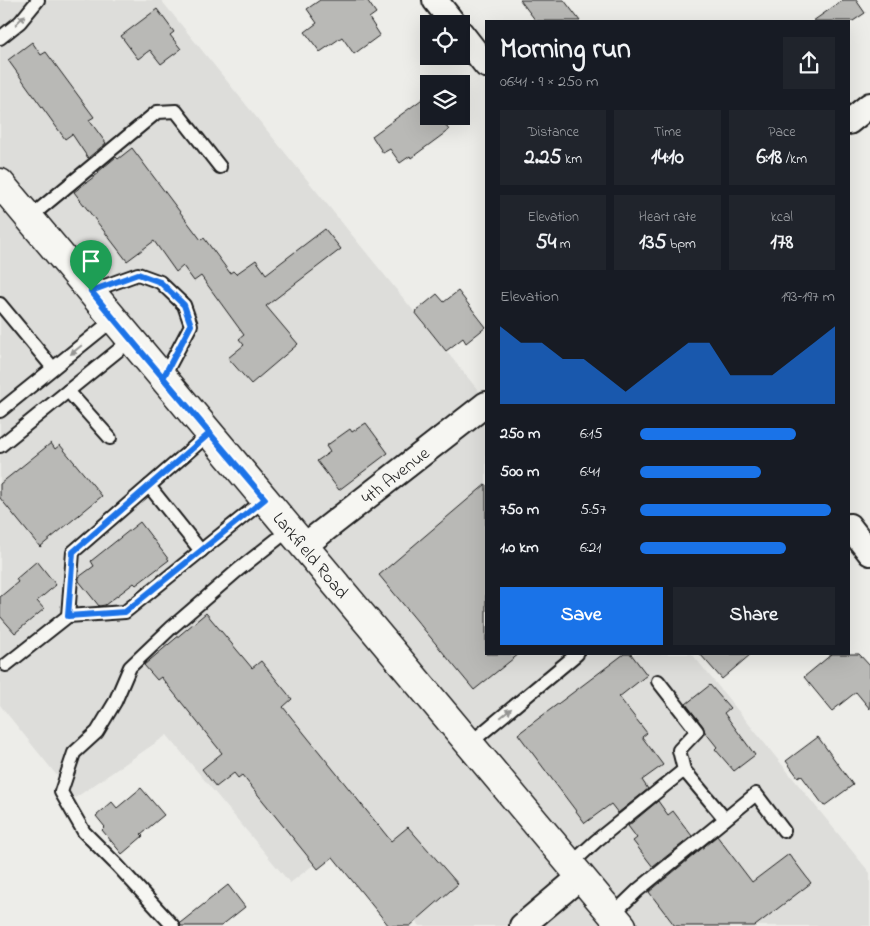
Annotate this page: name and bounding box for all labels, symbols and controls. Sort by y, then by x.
one-way arrow [14,14,26,26]
map controls [420,15,470,125]
button: locate [420,15,470,65]
text: Morning run [500,30,631,71]
button: share [783,37,835,89]
text: 06:41 · 9 × 250 m [500,70,598,94]
button: layers [420,75,470,125]
text: Distance [527,122,579,143]
text: Time [654,122,681,143]
text: Pace [768,122,795,143]
text: 2.25 [524,143,562,173]
text: 14:10 [651,143,684,173]
text: 6:18 [757,143,782,173]
text: km [562,149,582,170]
text: /km [782,149,807,170]
text: Elevation [527,207,579,228]
text: Heart rate [639,207,696,228]
text: kcal [771,207,793,228]
text: 54 [536,228,556,258]
text: 135 [639,228,666,258]
text: 178 [770,228,793,258]
text: m [556,234,571,255]
text: bpm [666,234,696,255]
pin [70,240,112,291]
icon: arrive [77,247,105,275]
text: Elevation [500,285,559,309]
text: 193–197 m [781,285,835,309]
one-way arrow [70,344,83,355]
text: 250 m [500,422,540,446]
text: 6:15 [580,422,603,446]
street label: 4th Avenue [357,441,437,512]
text: 500 m [500,460,539,484]
text: 6:41 [580,460,600,484]
text: 750 m [500,498,539,522]
text: 5:57 [580,498,606,522]
street label: Larkfield Road [265,507,354,605]
text: 1.0 km [500,536,539,560]
text: 6:21 [580,536,601,560]
button: Save [500,587,663,645]
button: Share [673,587,835,645]
one-way arrow [500,707,513,718]

